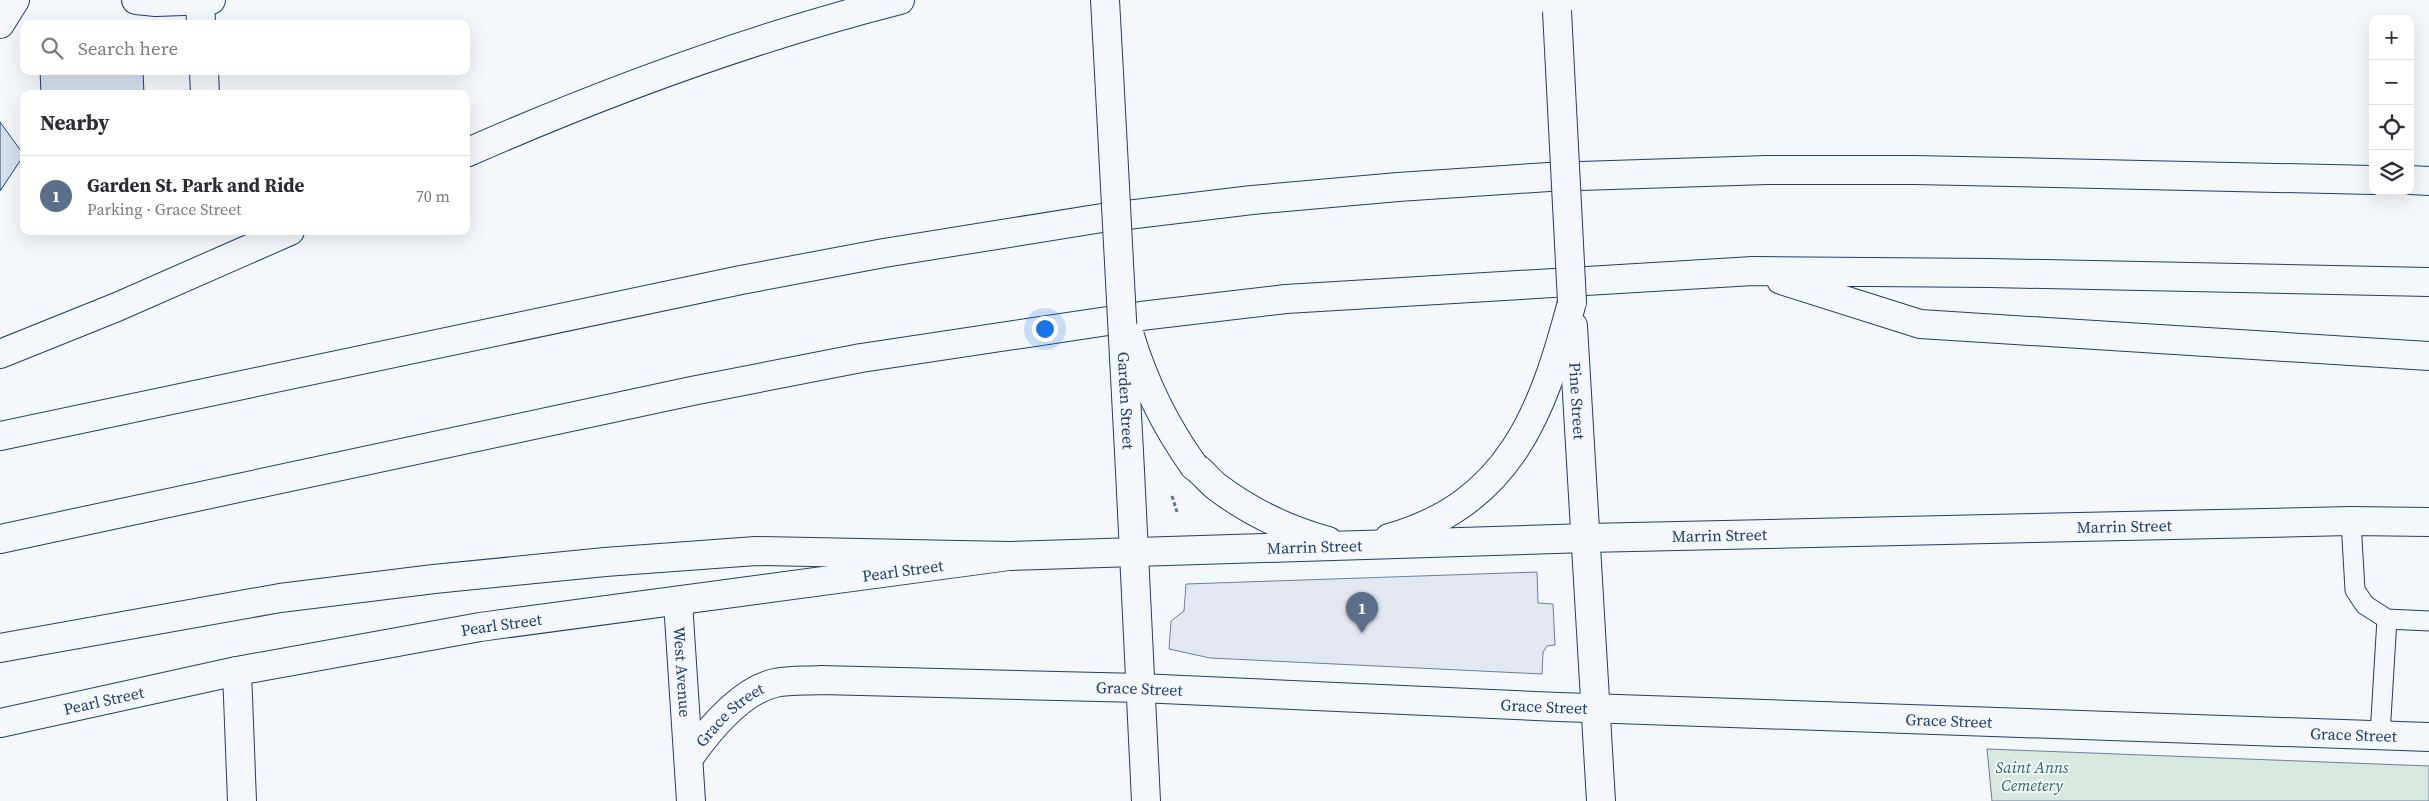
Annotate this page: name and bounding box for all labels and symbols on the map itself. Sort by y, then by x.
your location [1032,316,1058,342]
street label: Garden Street [1113,351,1140,451]
street label: Pine Street [1564,362,1591,441]
street label: Marrin Street [2076,514,2173,538]
street label: Marrin Street [1671,523,1768,547]
street label: Marrin Street [1267,534,1363,559]
street label: Pearl Street [861,554,945,587]
pin: 1 [1346,592,1378,633]
street label: Pearl Street [459,608,544,641]
street label: West Avenue [669,626,697,718]
street label: Grace Street [1096,676,1184,701]
street label: Grace Street [690,677,768,751]
street label: Pearl Street [61,681,147,720]
street label: Grace Street [1500,693,1589,719]
street label: Grace Street [1905,708,1993,733]
street label: Grace Street [2310,722,2398,747]
park label: Saint Anns Cemetery [1995,756,2069,796]

